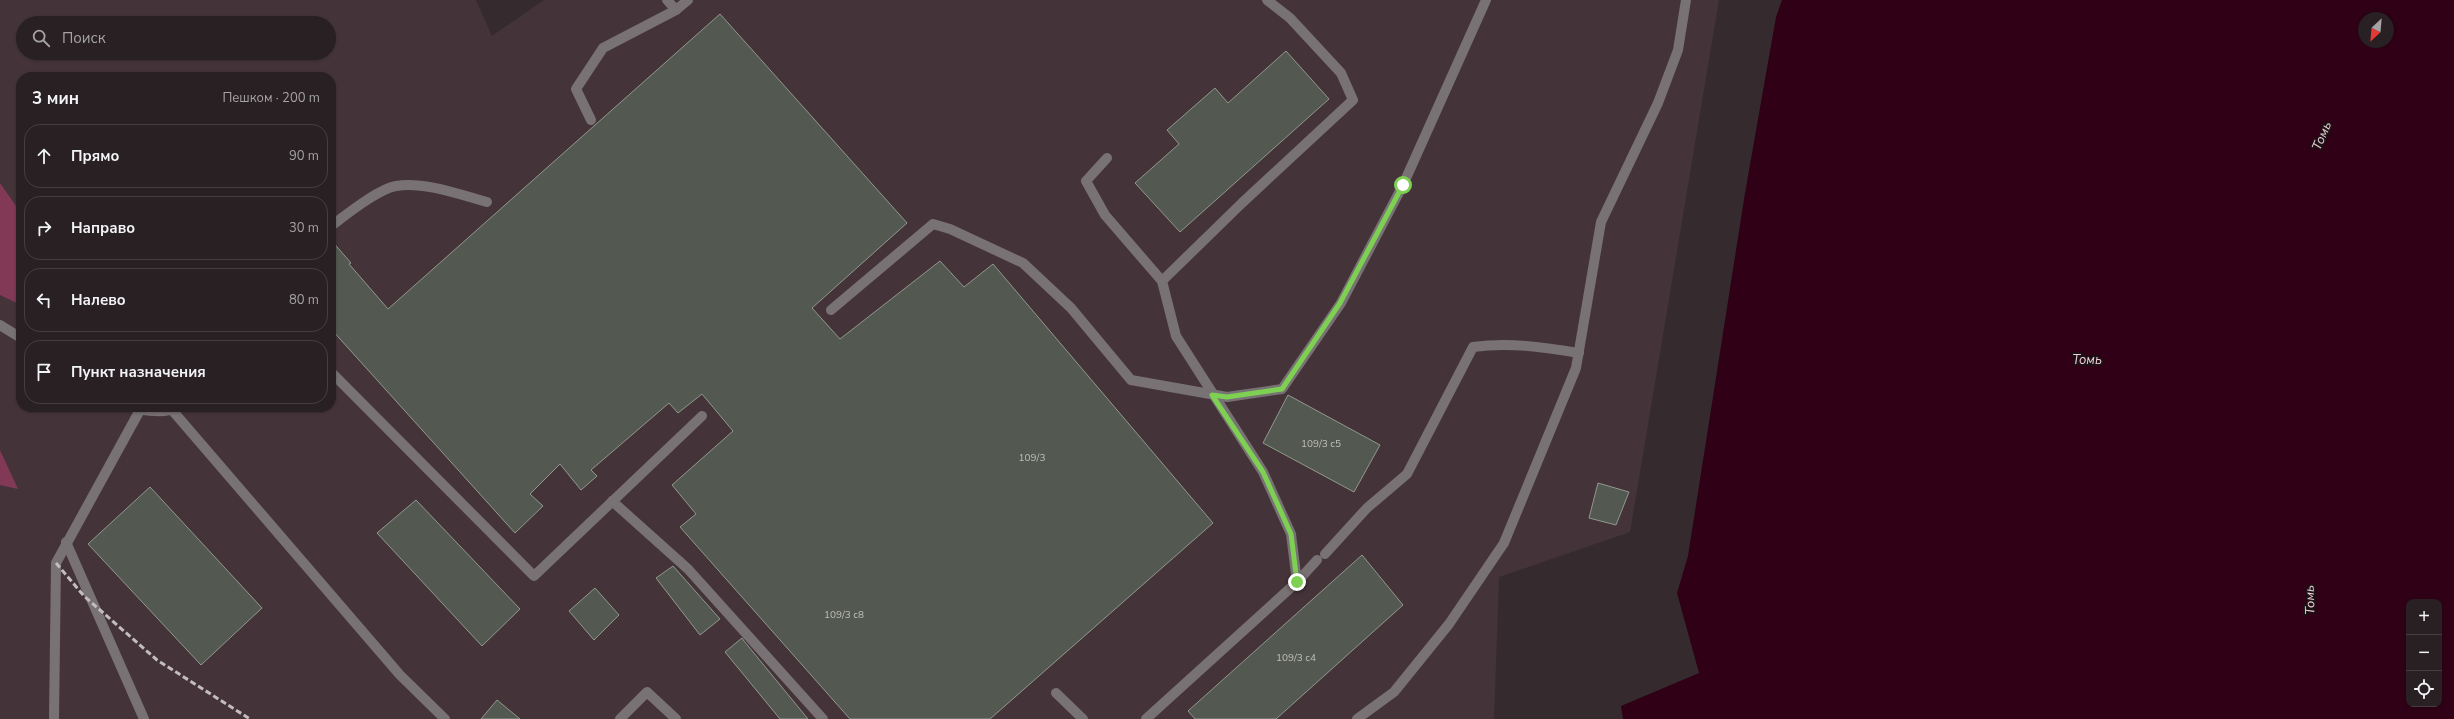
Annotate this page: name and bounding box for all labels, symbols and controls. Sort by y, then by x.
north arrow [2358,12,2394,48]
search box [16,16,336,60]
icon: search [30,27,52,49]
text: Поиск [62,28,106,48]
text: 3 мин [32,87,79,110]
text: Пешком · 200 m [222,89,320,107]
water label: Томь [2308,119,2336,153]
icon: ahead [33,145,55,167]
text: Прямо [71,146,119,166]
text: 90 m [289,147,319,165]
route start [1394,176,1412,194]
icon: right [33,217,55,239]
text: Направо [71,218,135,238]
text: 30 m [289,219,319,237]
icon: left [33,289,55,311]
text: Налево [71,290,126,310]
text: 80 m [289,291,319,309]
water label: Томь [2072,351,2102,369]
icon: arrive [33,361,55,383]
text: Пункт назначения [71,362,206,382]
house number: 109/3 с5 [1301,437,1341,451]
house number: 109/3 [1019,451,1045,465]
route end [1288,573,1306,591]
water label: Томь [2301,585,2319,615]
map controls [2406,599,2442,707]
button: + [2406,599,2442,635]
house number: 109/3 с8 [824,608,864,622]
button: − [2406,635,2442,671]
house number: 109/3 с4 [1276,651,1316,665]
button: locate [2406,671,2442,707]

